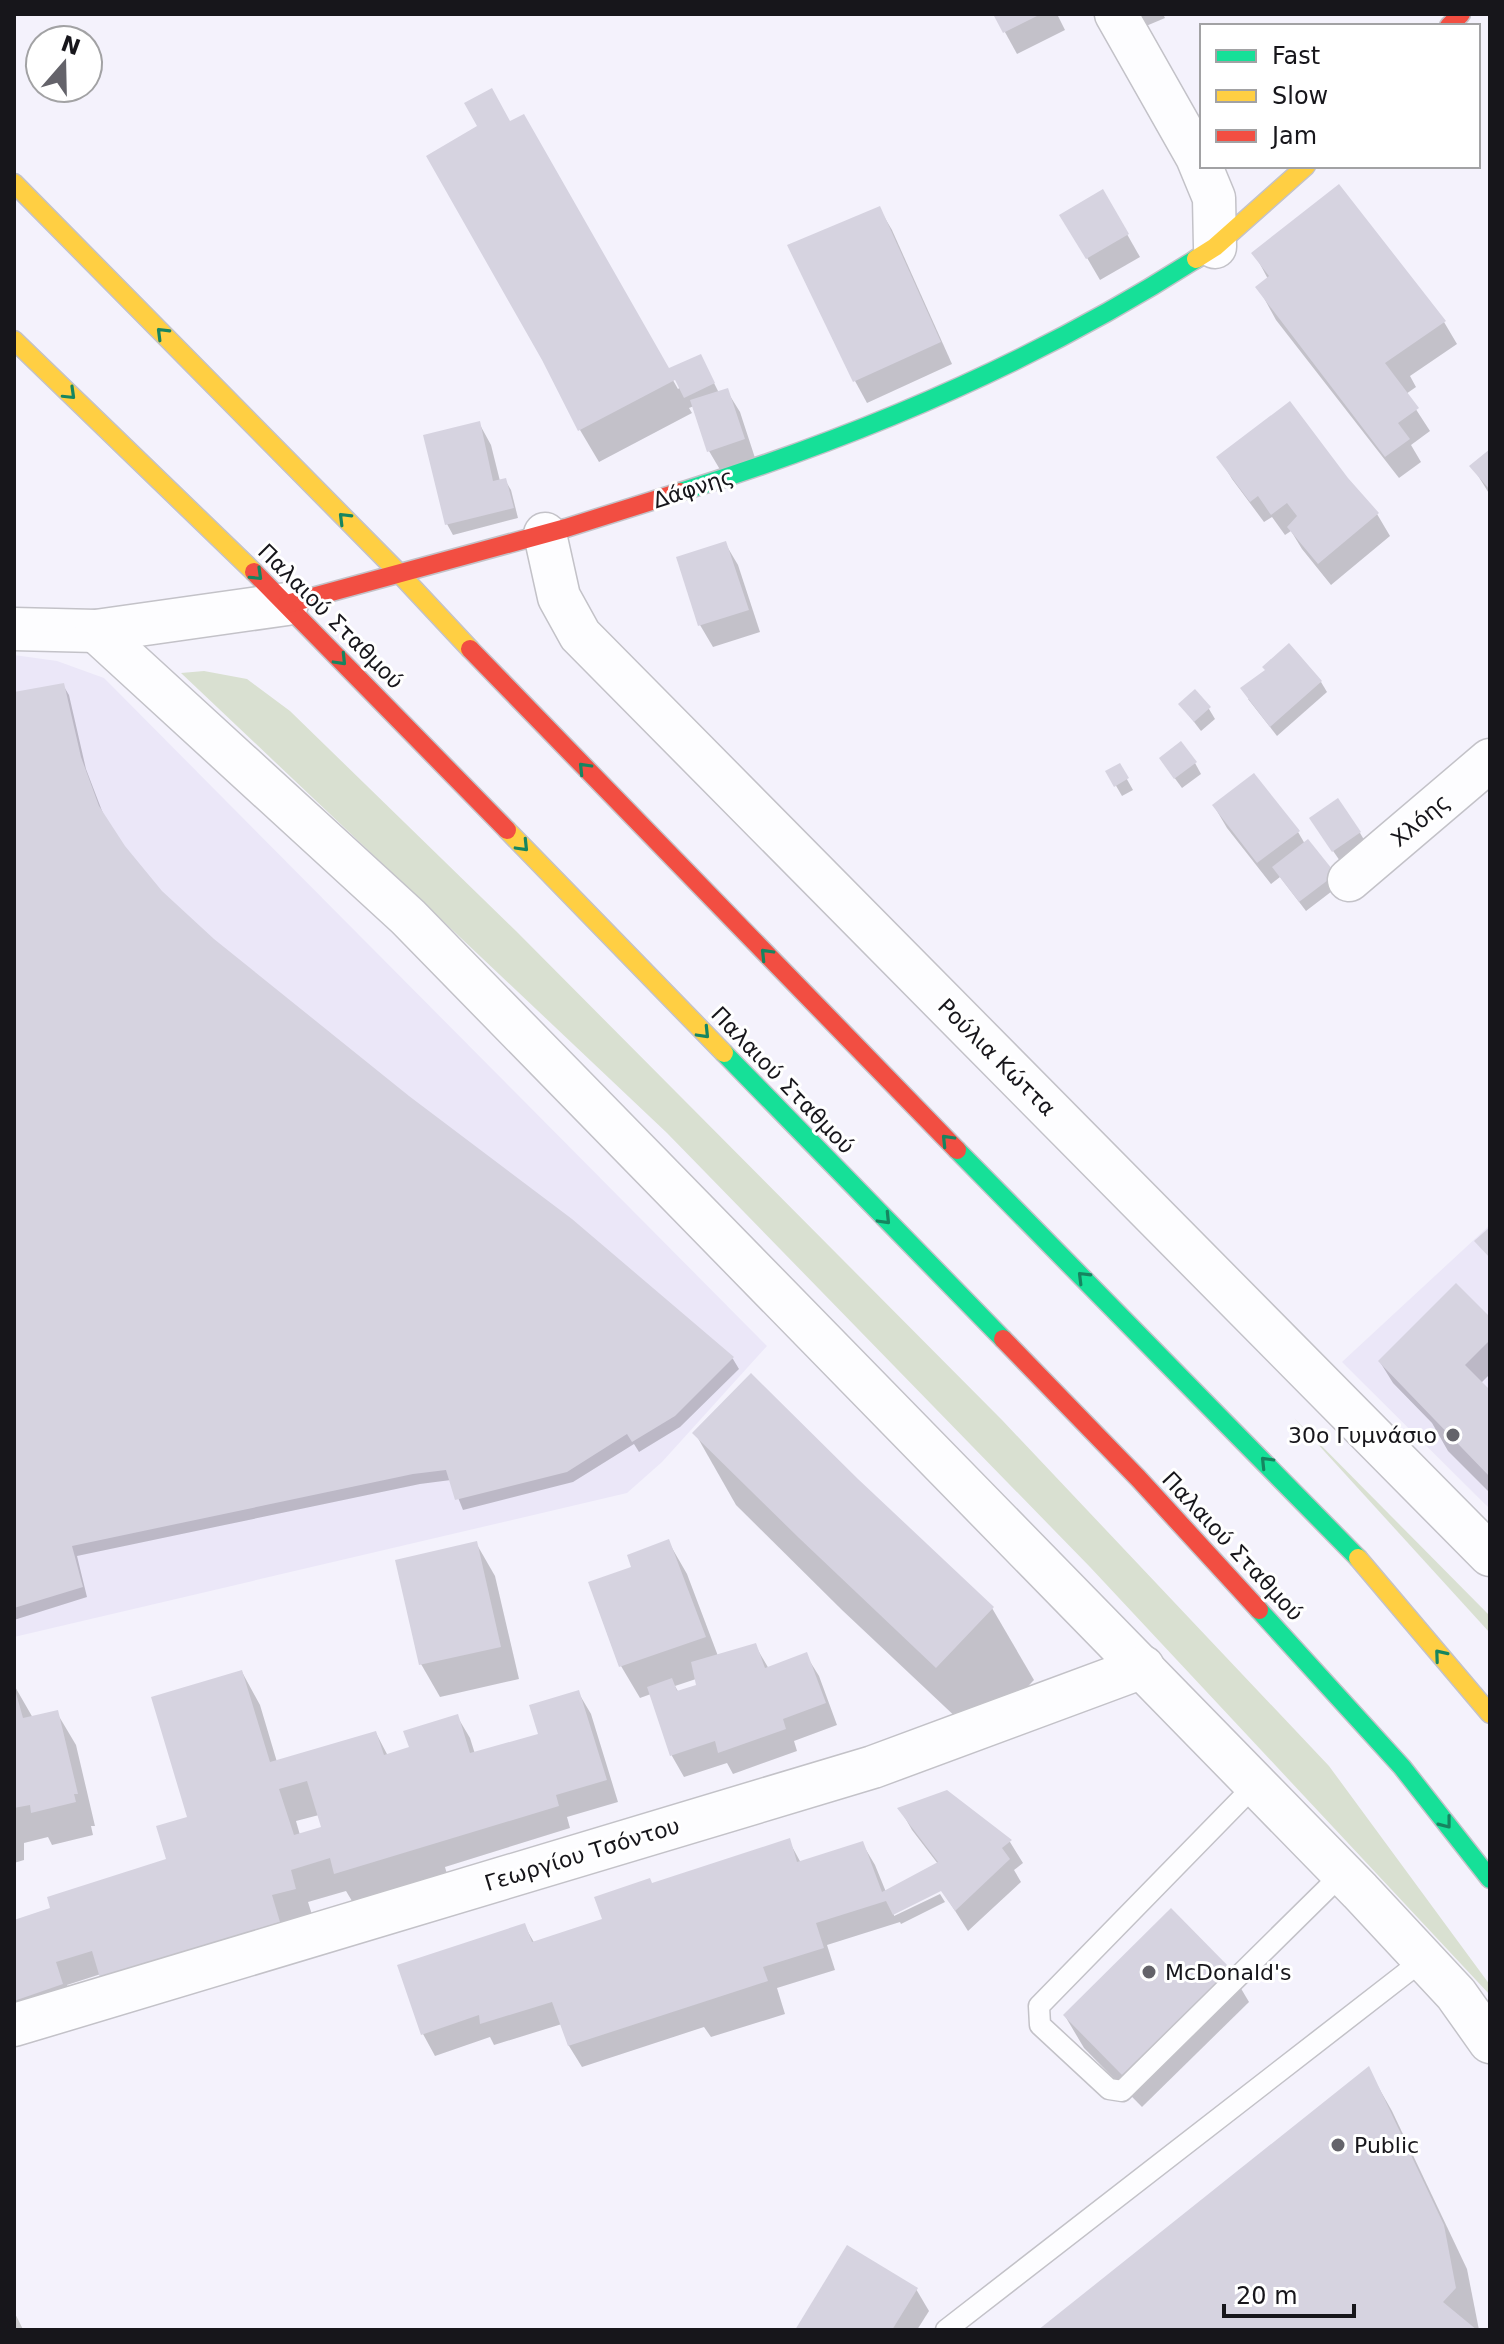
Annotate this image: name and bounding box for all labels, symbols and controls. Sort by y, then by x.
north arrow [24,24,104,104]
legend [1200,24,1480,168]
text: N [58,31,84,61]
text: Fast [1272,42,1320,70]
text: Slow [1272,82,1328,110]
text: Jam [1270,122,1317,150]
one-way arrow [156,328,171,342]
one-way arrow [61,384,75,399]
street label: Δάφνης [650,464,737,513]
one-way arrow [339,513,353,527]
street label: Παλαιού Σταθμού [253,539,408,694]
one-way arrow [248,565,262,580]
one-way arrow [332,651,347,665]
one-way arrow [579,763,593,777]
street label: Χλόης [1386,789,1455,852]
one-way arrow [514,837,528,851]
one-way arrow [760,949,775,963]
street label: Ρούλια Κώττα [933,994,1060,1121]
street label: Παλαιού Σταθμού [706,1002,859,1159]
one-way arrow [695,1024,709,1038]
one-way arrow [942,1135,957,1149]
one-way arrow [876,1210,891,1224]
one-way arrow [1078,1272,1092,1286]
place label: 30ο Γυμνάσιο [1288,1423,1437,1448]
marker: 30ο Γυμνάσιο [1444,1426,1462,1444]
one-way arrow [1261,1456,1275,1471]
street label: Παλαιού Σταθμού [1157,1467,1308,1626]
one-way arrow [1435,1649,1450,1664]
street label: Γεωργίου Τσόντου [482,1813,683,1896]
one-way arrow [1436,1814,1451,1828]
place label: McDonald's [1165,1960,1292,1985]
marker: McDonald's [1140,1963,1158,1981]
place label: Public [1354,2133,1419,2158]
marker: Public [1329,2136,1347,2154]
scale bar [1224,2268,1354,2318]
text: 20 m [1236,2282,1298,2310]

